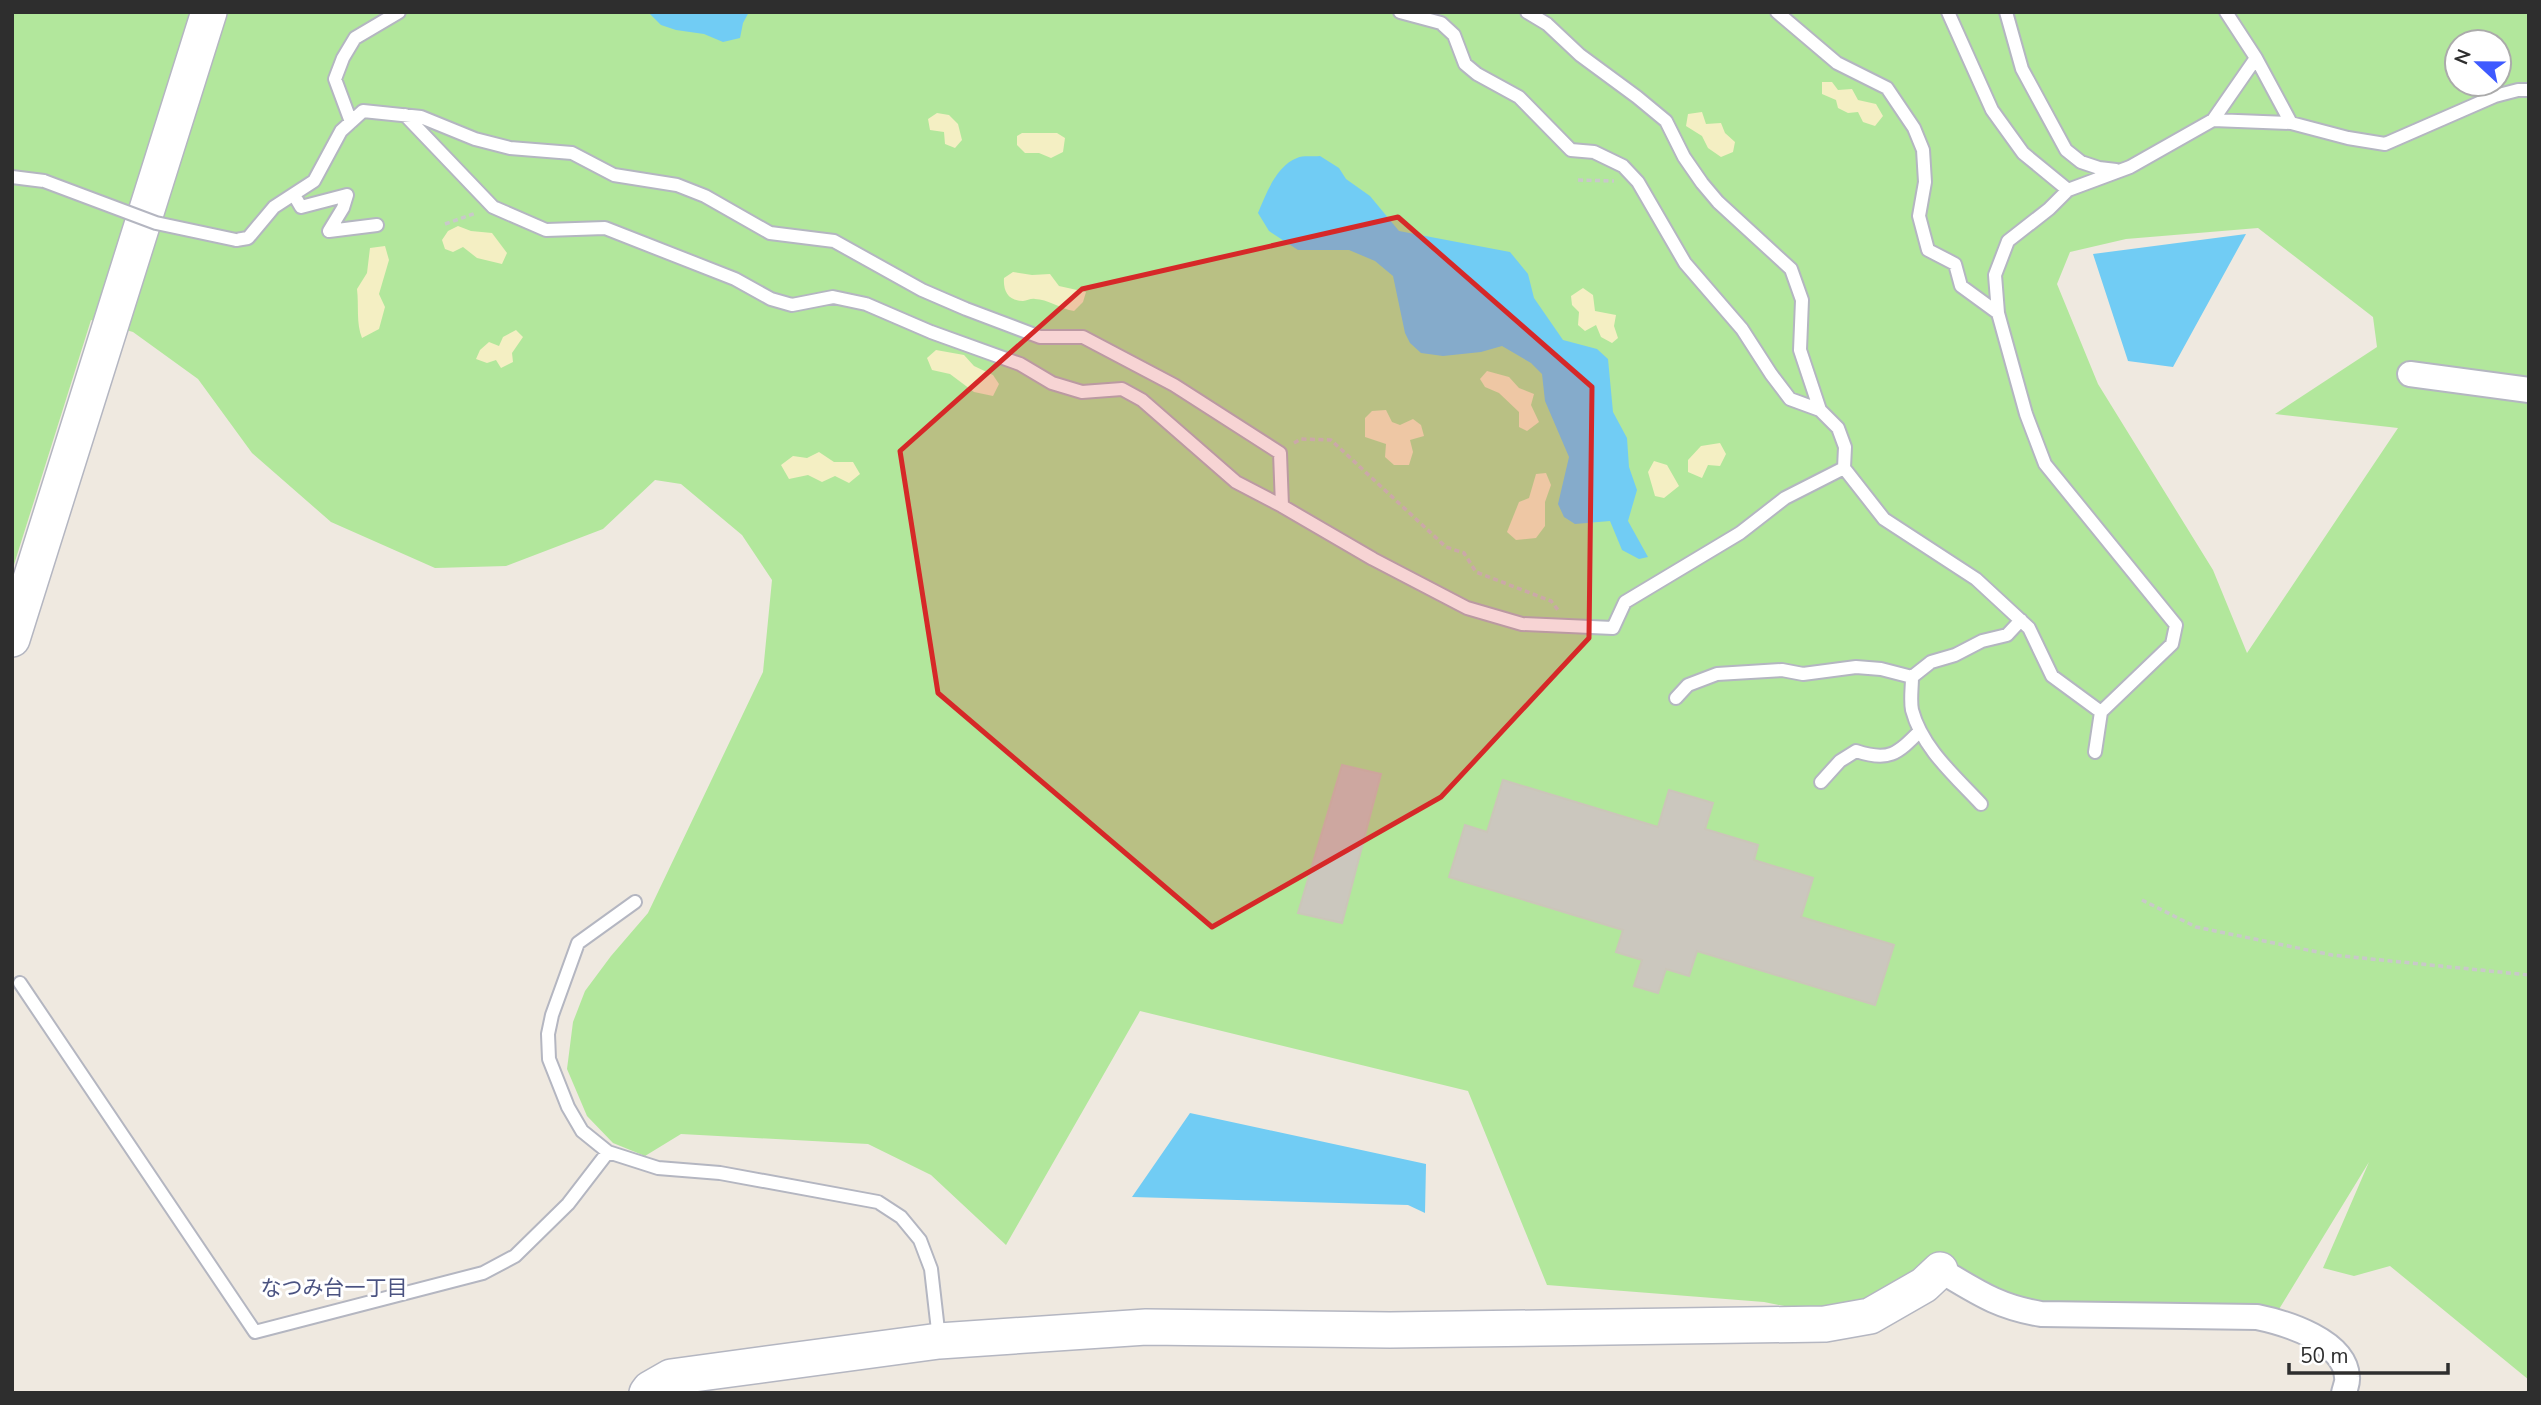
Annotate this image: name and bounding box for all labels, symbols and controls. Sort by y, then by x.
north arrow [2443,28,2513,98]
text: N [2448,46,2478,68]
district label: なつみ台一丁目 [261,1274,408,1302]
scale bar [2289,1332,2448,1376]
text: 50 m [2300,1342,2349,1370]

